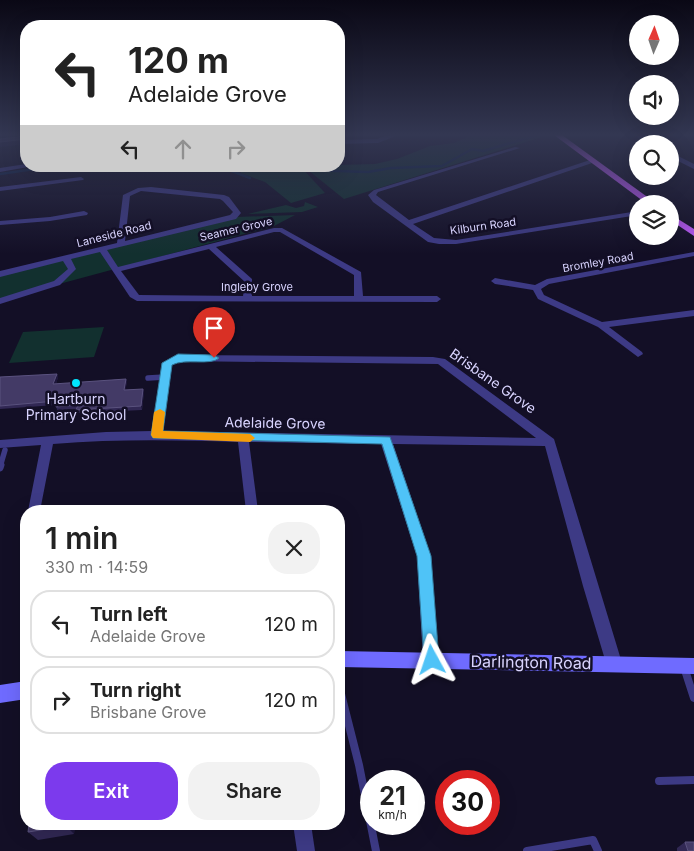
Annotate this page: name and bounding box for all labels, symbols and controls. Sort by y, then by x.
north arrow [629,15,679,65]
map controls [629,15,679,245]
text: 120 m [128,39,229,81]
icon: left [45,40,110,105]
button: sound [629,75,679,125]
text: Adelaide Grove [128,81,287,107]
icon: left [116,135,144,163]
icon: ahead [169,135,197,163]
icon: right [222,135,250,163]
button: search [629,135,679,185]
button: layers [629,195,679,245]
street label: Seamer Grove [198,214,274,244]
street label: Kilburn Road [449,214,517,238]
street label: Laneside Road [75,218,153,250]
street label: Bromley Road [561,249,635,275]
street label: Ingleby Grove [221,280,293,294]
pin [193,307,235,358]
icon: arrive [200,314,228,342]
street label: Brisbane Grove [447,344,540,417]
marker: Hartburn Primary School [70,377,82,389]
place label: Hartburn Primary School [26,390,126,423]
street label: Adelaide Grove [224,413,326,432]
text: 1 min [45,520,118,556]
button: close [268,522,320,574]
text: 330 m · 14:59 [45,557,148,577]
text: Turn left [90,603,168,626]
icon: left [47,610,75,638]
text: 120 m [265,613,318,636]
text: Adelaide Grove [90,626,206,646]
position arrow [405,633,457,685]
street label: Darlington Road [470,651,592,673]
text: Turn right [90,679,181,702]
icon: right [47,686,75,714]
text: 120 m [265,689,318,712]
text: Brisbane Grove [90,702,206,722]
button: Exit [45,762,178,820]
button: Share [188,762,320,820]
speed limit sign: 30 [435,770,500,835]
text: 21 [379,781,406,811]
text: km/h [378,807,407,822]

